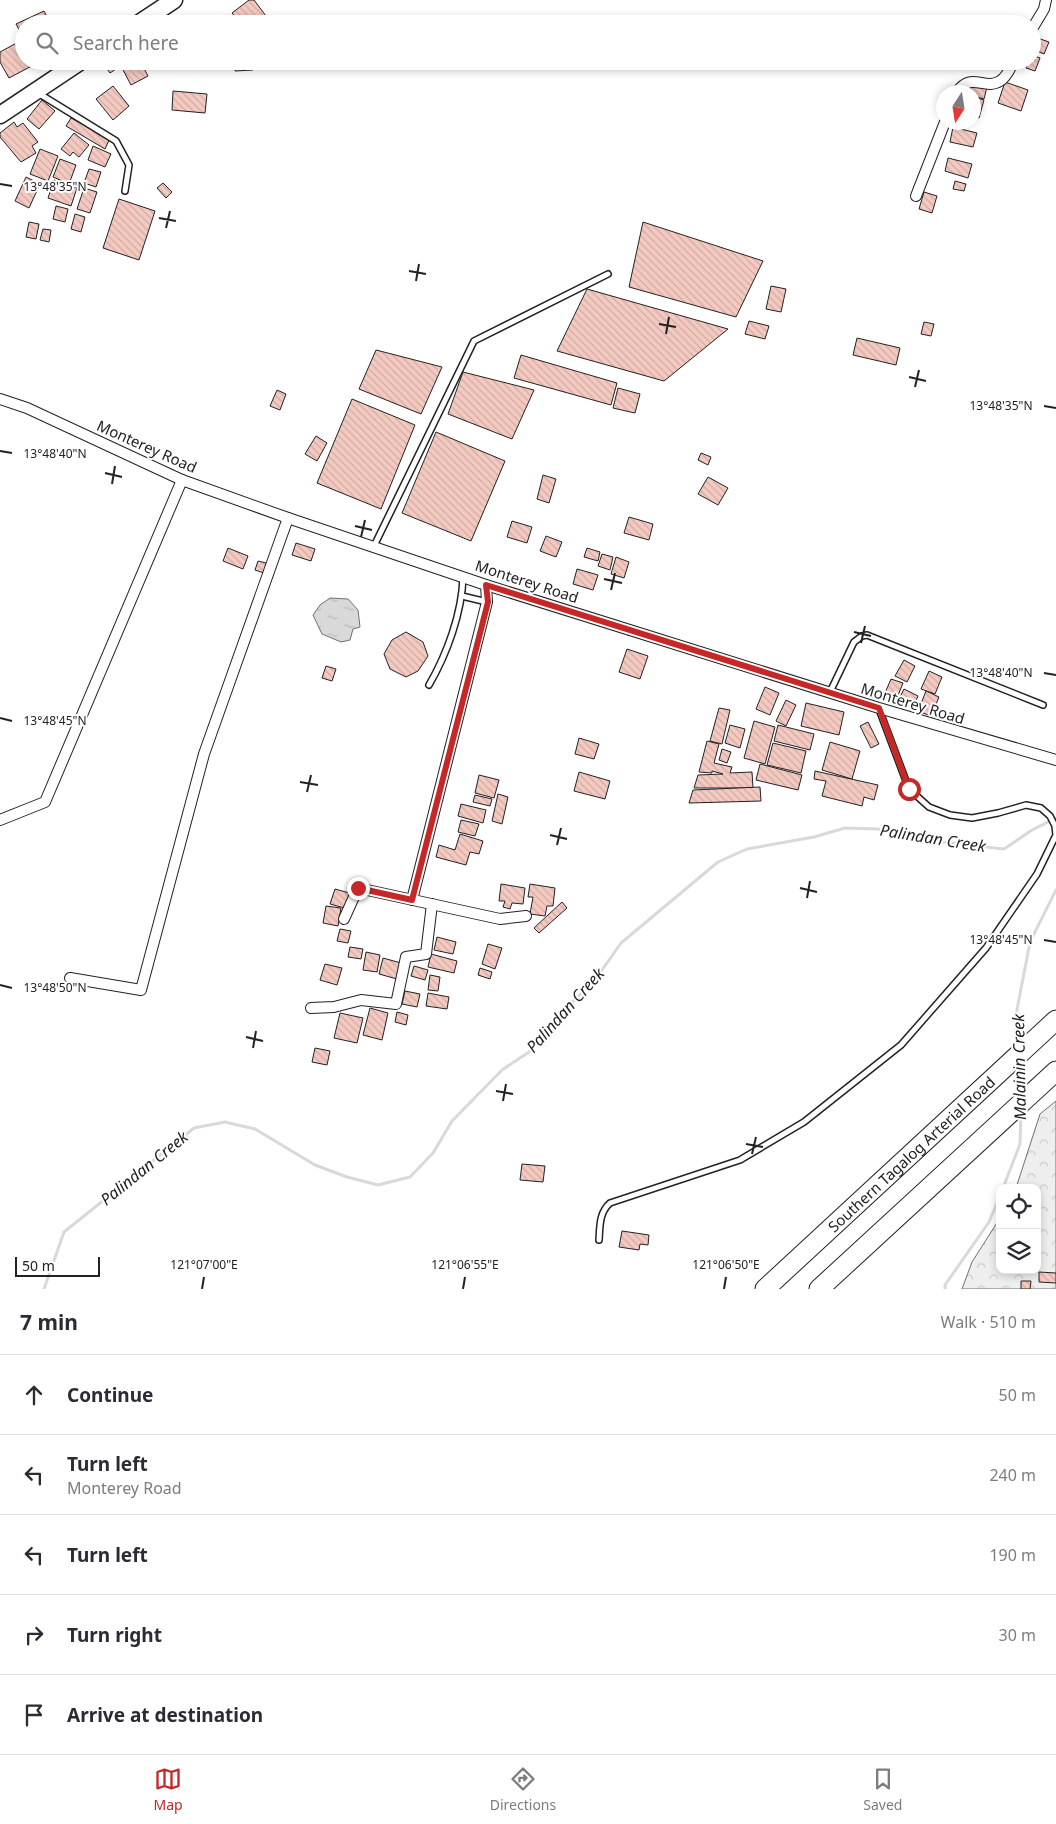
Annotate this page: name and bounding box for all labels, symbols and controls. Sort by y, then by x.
search box [15,15,1041,70]
icon: search [33,29,61,57]
text: Search here [73,30,179,56]
north arrow [936,85,981,130]
text: 13°48'35"N [23,178,87,195]
text: 13°48'35"N [969,397,1033,414]
street label: Monterey Road [94,415,200,477]
text: 13°48'40"N [23,445,87,462]
street label: Monterey Road [473,555,581,607]
text: 13°48'40"N [969,664,1033,681]
street label: Monterey Road [859,678,967,728]
text: 13°48'45"N [23,712,87,729]
route start [898,778,921,801]
water label: Palindan Creek [879,819,989,857]
route end [347,877,370,900]
text: 13°48'45"N [969,931,1033,948]
water label: Palindan Creek [521,962,610,1057]
text: 13°48'50"N [23,979,87,996]
water label: Malainin Creek [1007,1013,1031,1120]
street label: Southern Tagalog Arterial Road [823,1072,999,1236]
water label: Palindan Creek [96,1125,193,1210]
map controls [996,1184,1041,1274]
button: locate [996,1184,1041,1229]
button: layers [996,1229,1041,1274]
scale bar [15,1254,100,1277]
text: 50 m [22,1256,55,1275]
text: 121°07'00"E [170,1256,238,1273]
text: 121°06'55"E [431,1256,499,1273]
text: 121°06'50"E [692,1256,760,1273]
text: 7 min [20,1308,78,1336]
text: Walk · 510 m [941,1311,1036,1333]
icon: ahead [20,1381,48,1409]
text: Continue [67,1382,153,1408]
text: 50 m [999,1384,1036,1406]
text: Turn left [67,1451,148,1477]
icon: left [20,1461,48,1489]
text: 240 m [989,1464,1036,1486]
text: Monterey Road [67,1477,182,1499]
icon: left [20,1541,48,1569]
text: Turn left [67,1542,148,1568]
text: 190 m [989,1544,1036,1566]
icon: right [20,1621,48,1649]
text: Turn right [67,1622,162,1648]
text: 30 m [999,1624,1036,1646]
icon: arrive [20,1701,48,1729]
text: Arrive at destination [67,1702,263,1728]
tab: Map [154,1765,183,1814]
tab: Directions [490,1765,556,1814]
tab: Saved [863,1765,902,1814]

